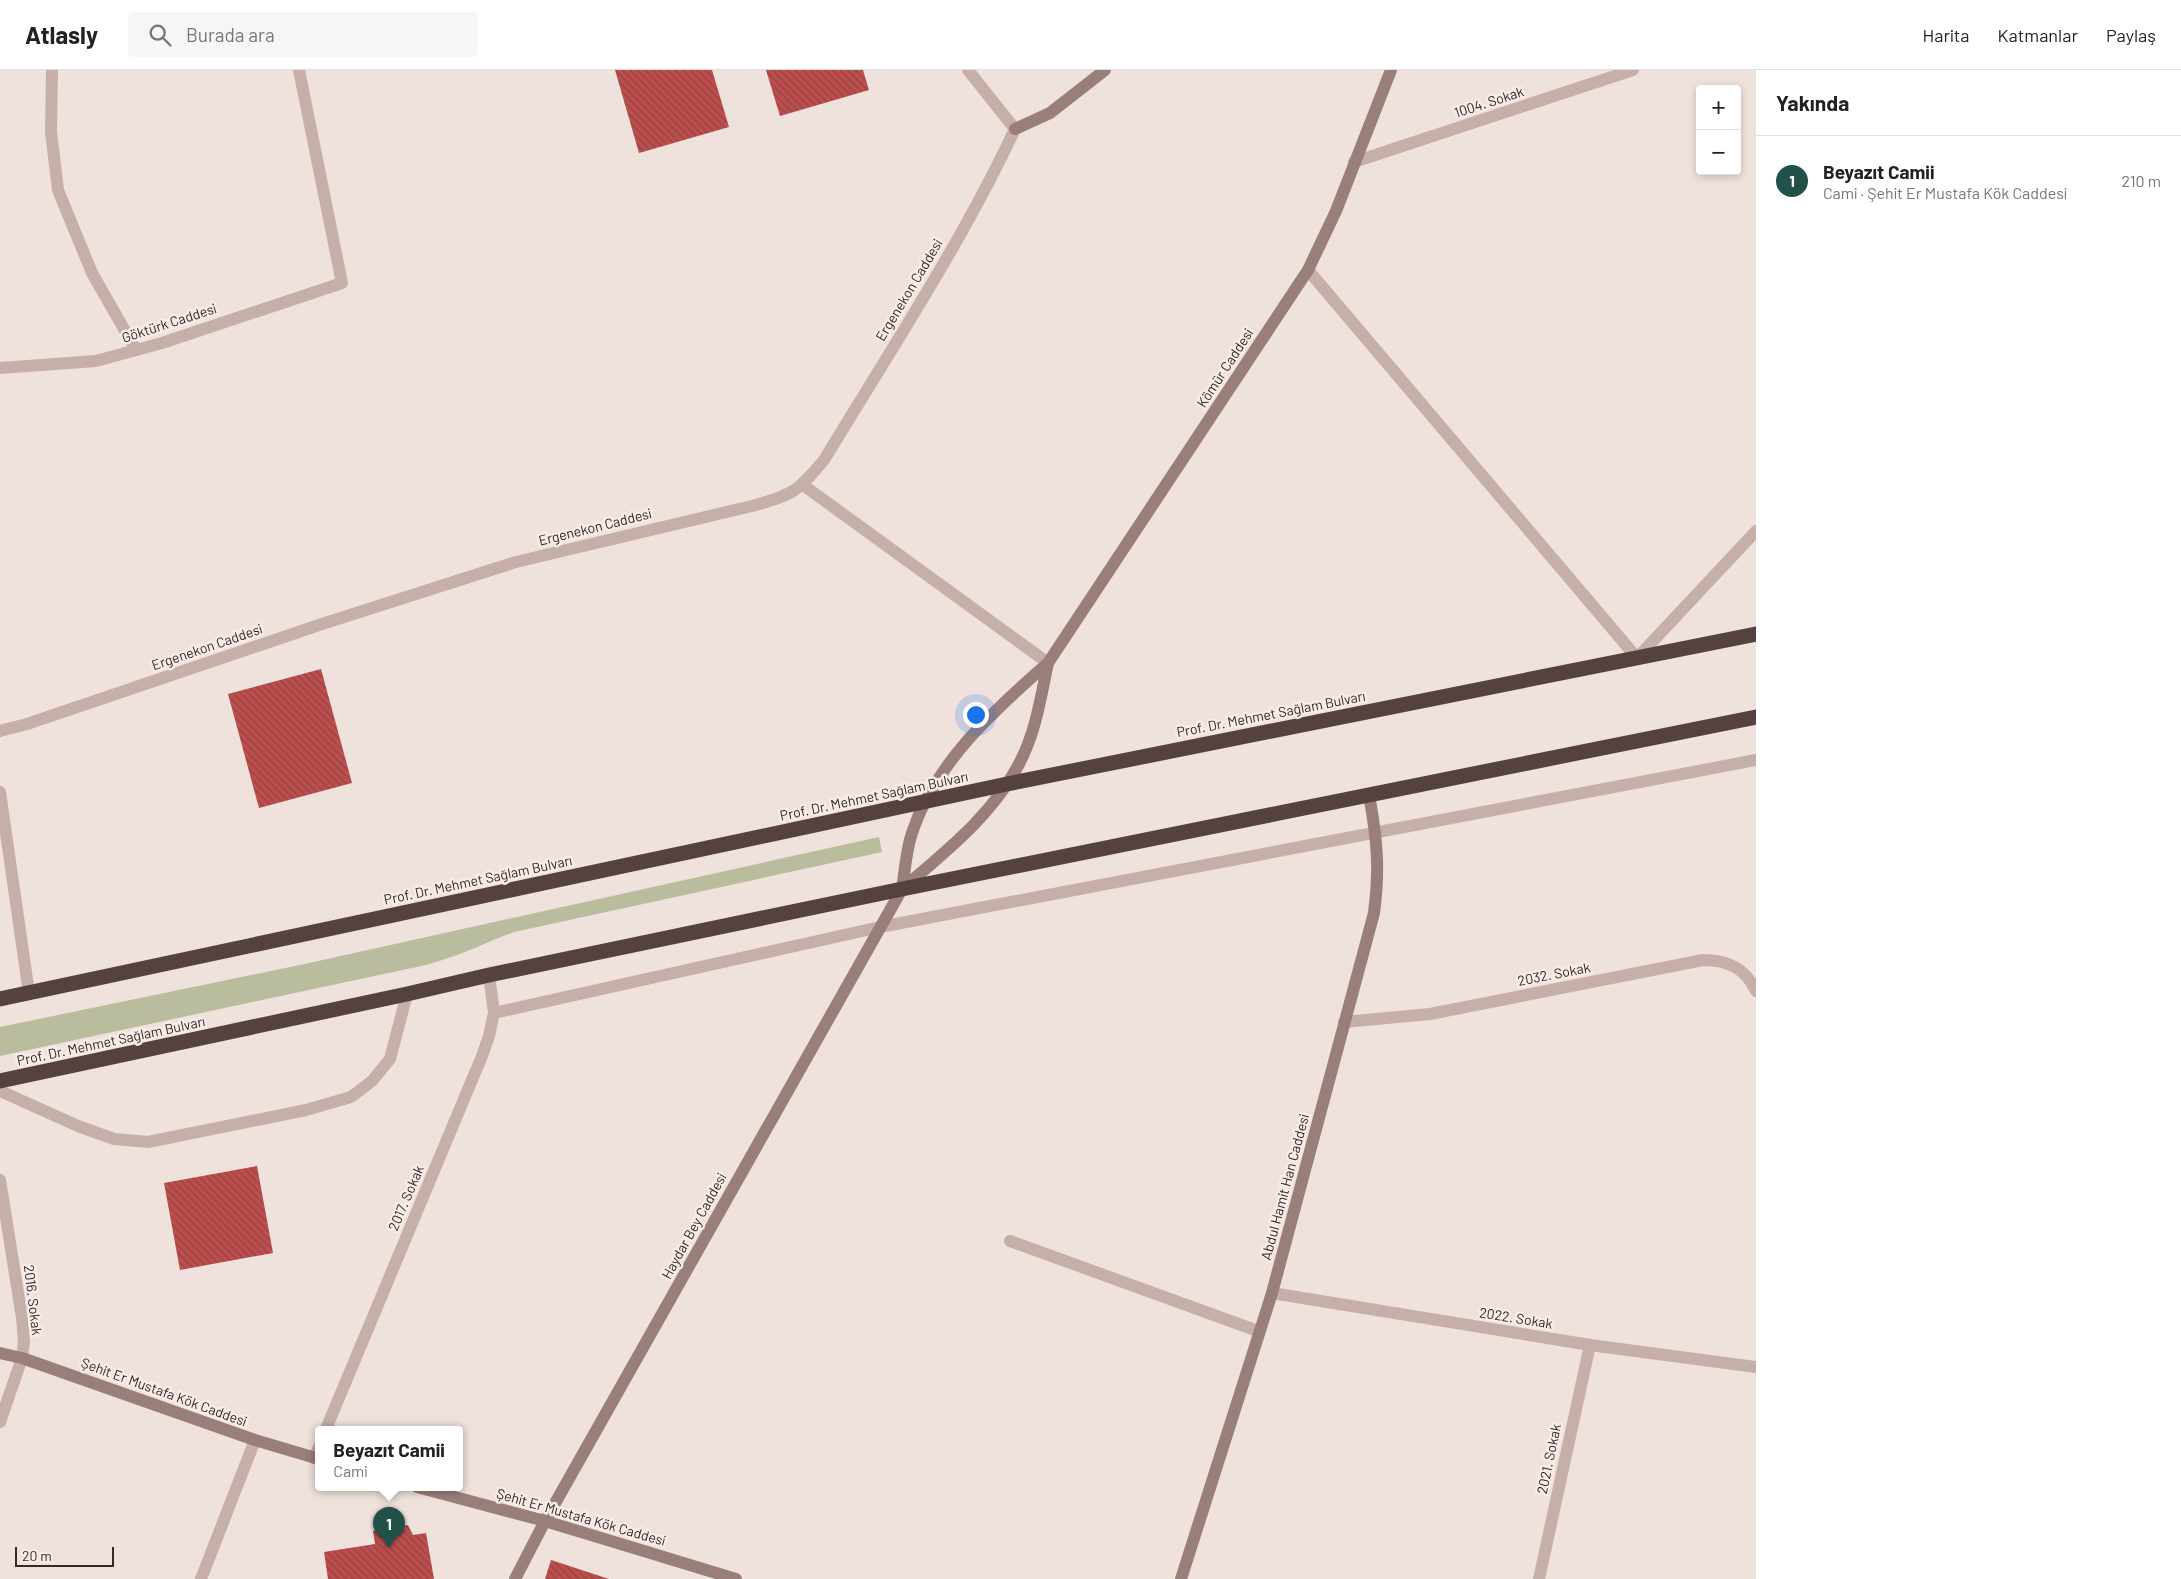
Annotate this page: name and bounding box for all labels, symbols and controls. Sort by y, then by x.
search box [128,12,478,57]
text: Atlasly [25,20,98,49]
icon: search [146,21,174,49]
text: Burada ara [186,23,275,46]
text: Harita [1922,24,1970,46]
text: Katmanlar [1998,24,2078,46]
text: Paylaş [2106,24,2156,46]
street label: 1004. Sokak [1452,82,1526,121]
map controls [1696,85,1741,175]
button: + [1696,85,1741,130]
text: Yakında [1776,90,1849,115]
button: − [1696,130,1741,175]
text: Beyazıt Camii [1823,160,1934,183]
text: 1 [1789,171,1795,190]
text: 210 m [2122,171,2161,190]
text: Cami · Şehit Er Mustafa Kök Caddesi [1823,183,2067,202]
street label: Ergenekon Caddesi [871,236,946,344]
street label: Göktürk Caddesi [119,299,218,346]
street label: Kömür Caddesi [1193,325,1256,410]
street label: Ergenekon Caddesi [537,504,653,549]
street label: Ergenekon Caddesi [149,620,264,673]
street label: Prof. Dr. Mehmet Sağlam Bulvarı [1175,687,1367,740]
your location [963,702,989,728]
street label: Prof. Dr. Mehmet Sağlam Bulvarı [778,767,970,824]
street label: Prof. Dr. Mehmet Sağlam Bulvarı [382,851,574,908]
street label: 2032. Sokak [1516,958,1592,989]
street label: Prof. Dr. Mehmet Sağlam Bulvarı [15,1012,207,1069]
street label: Abdul Hamit Han Caddesi [1257,1112,1312,1262]
street label: 2017. Sokak [384,1163,427,1233]
street label: Haydar Bey Caddesi [657,1170,730,1282]
street label: 2016. Sokak [21,1264,46,1336]
street label: 2022. Sokak [1478,1303,1554,1332]
street label: Şehit Er Mustafa Kök Caddesi [79,1354,249,1429]
street label: 2021. Sokak [1533,1422,1564,1495]
popup [315,1426,463,1491]
text: Beyazıt Camii [333,1438,445,1461]
text: Cami [333,1461,368,1480]
street label: Şehit Er Mustafa Kök Caddesi [495,1484,668,1549]
pin: 1 [373,1507,405,1548]
scale bar [15,1544,114,1567]
text: 20 m [22,1547,52,1564]

